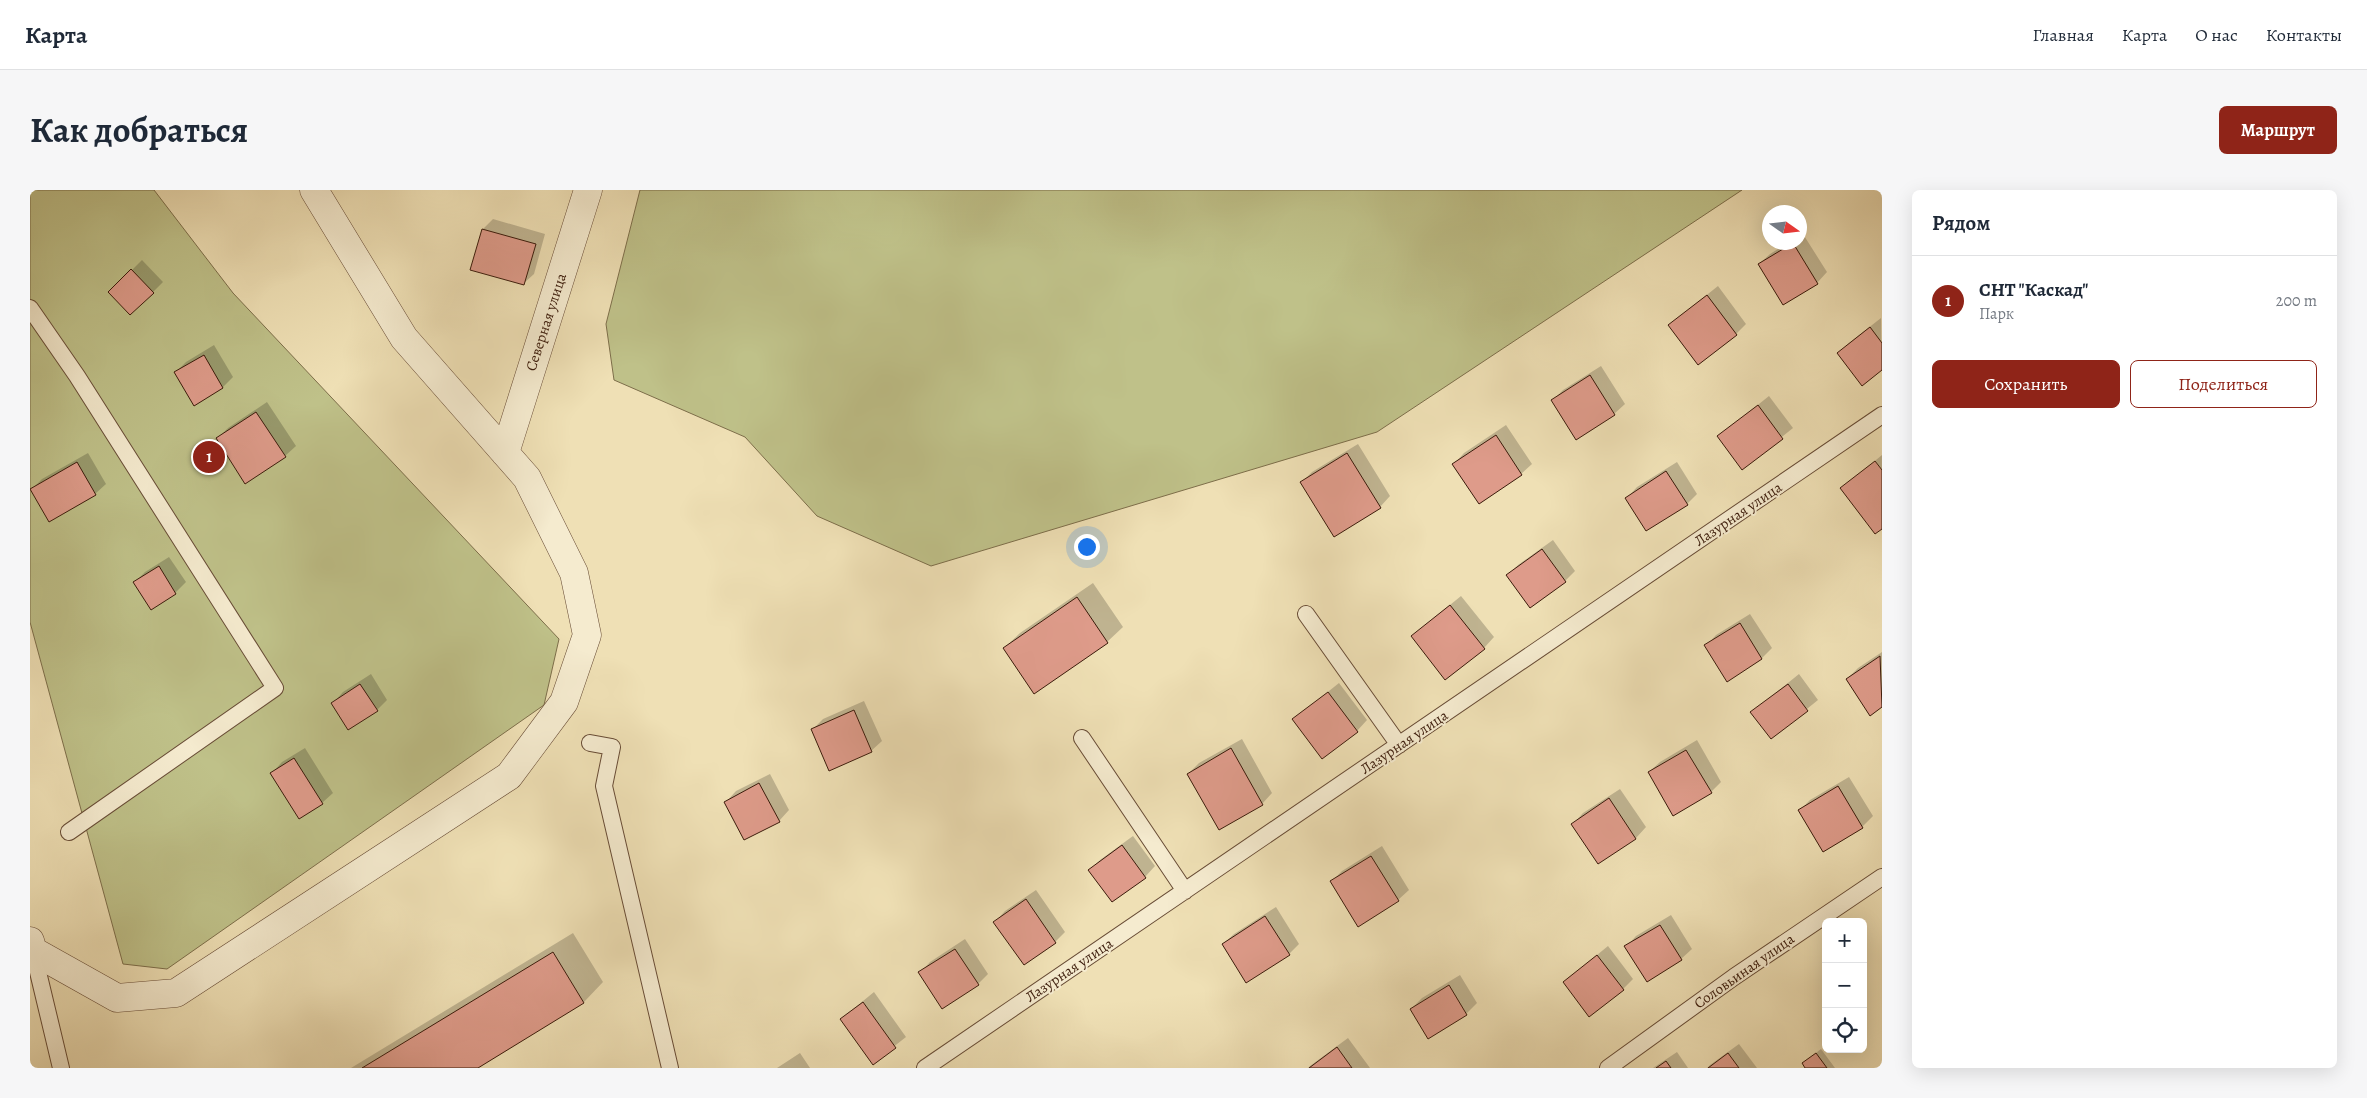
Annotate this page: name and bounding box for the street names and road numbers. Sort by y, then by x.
street label: Северная улица [521,270,571,374]
street label: Лазурная улица [1690,477,1786,551]
street label: Лазурная улица [1356,705,1452,779]
street label: Соловьиная улица [1690,929,1798,1013]
street label: Лазурная улица [1021,933,1117,1007]

